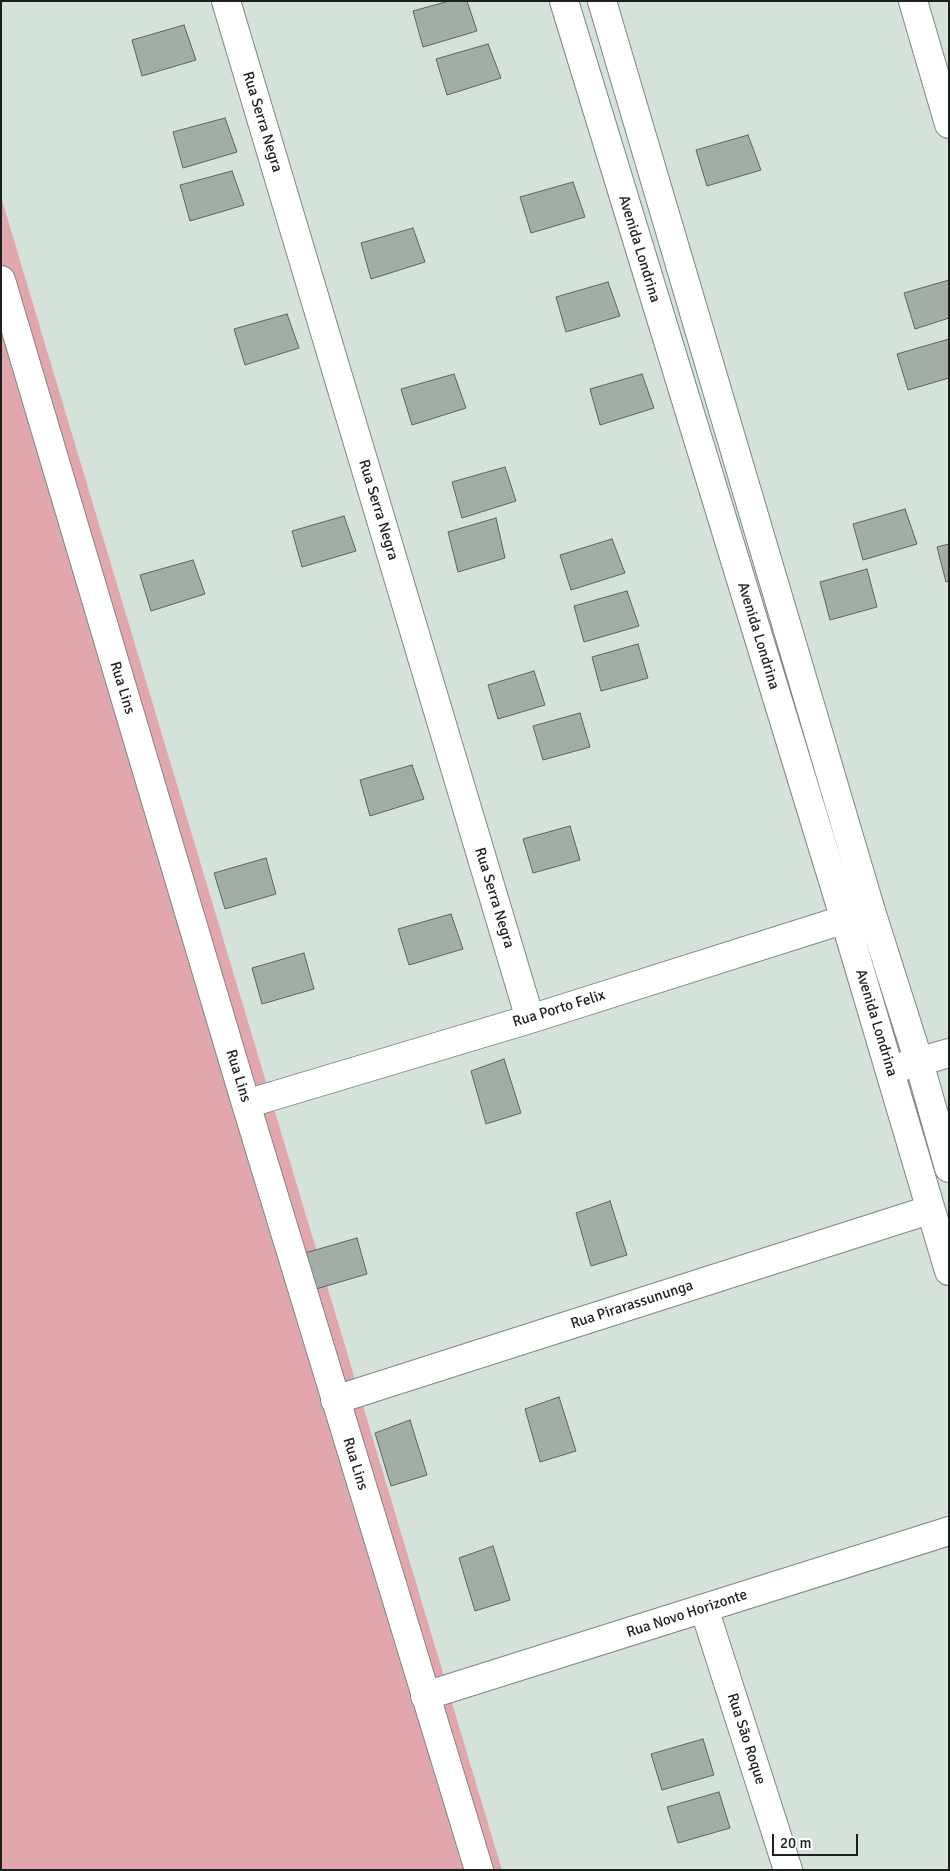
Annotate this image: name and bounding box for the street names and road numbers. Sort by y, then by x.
street label: Rua Serra Negra [238,70,286,174]
street label: Avenida Londrina [614,193,664,305]
street label: Rua Serra Negra [354,458,402,562]
street label: Avenida Londrina [733,580,783,692]
street label: Rua Lins [105,659,139,717]
street label: Rua Serra Negra [470,846,518,950]
street label: Avenida Londrina [851,967,901,1079]
street label: Rua Porto Felix [511,986,607,1032]
street label: Rua Lins [221,1047,255,1105]
street label: Rua Pirarassununga [568,1277,696,1333]
street label: Rua Lins [338,1435,372,1493]
street label: Rua Novo Horizonte [624,1586,750,1642]
street label: Rua São Roque [723,1691,769,1787]

